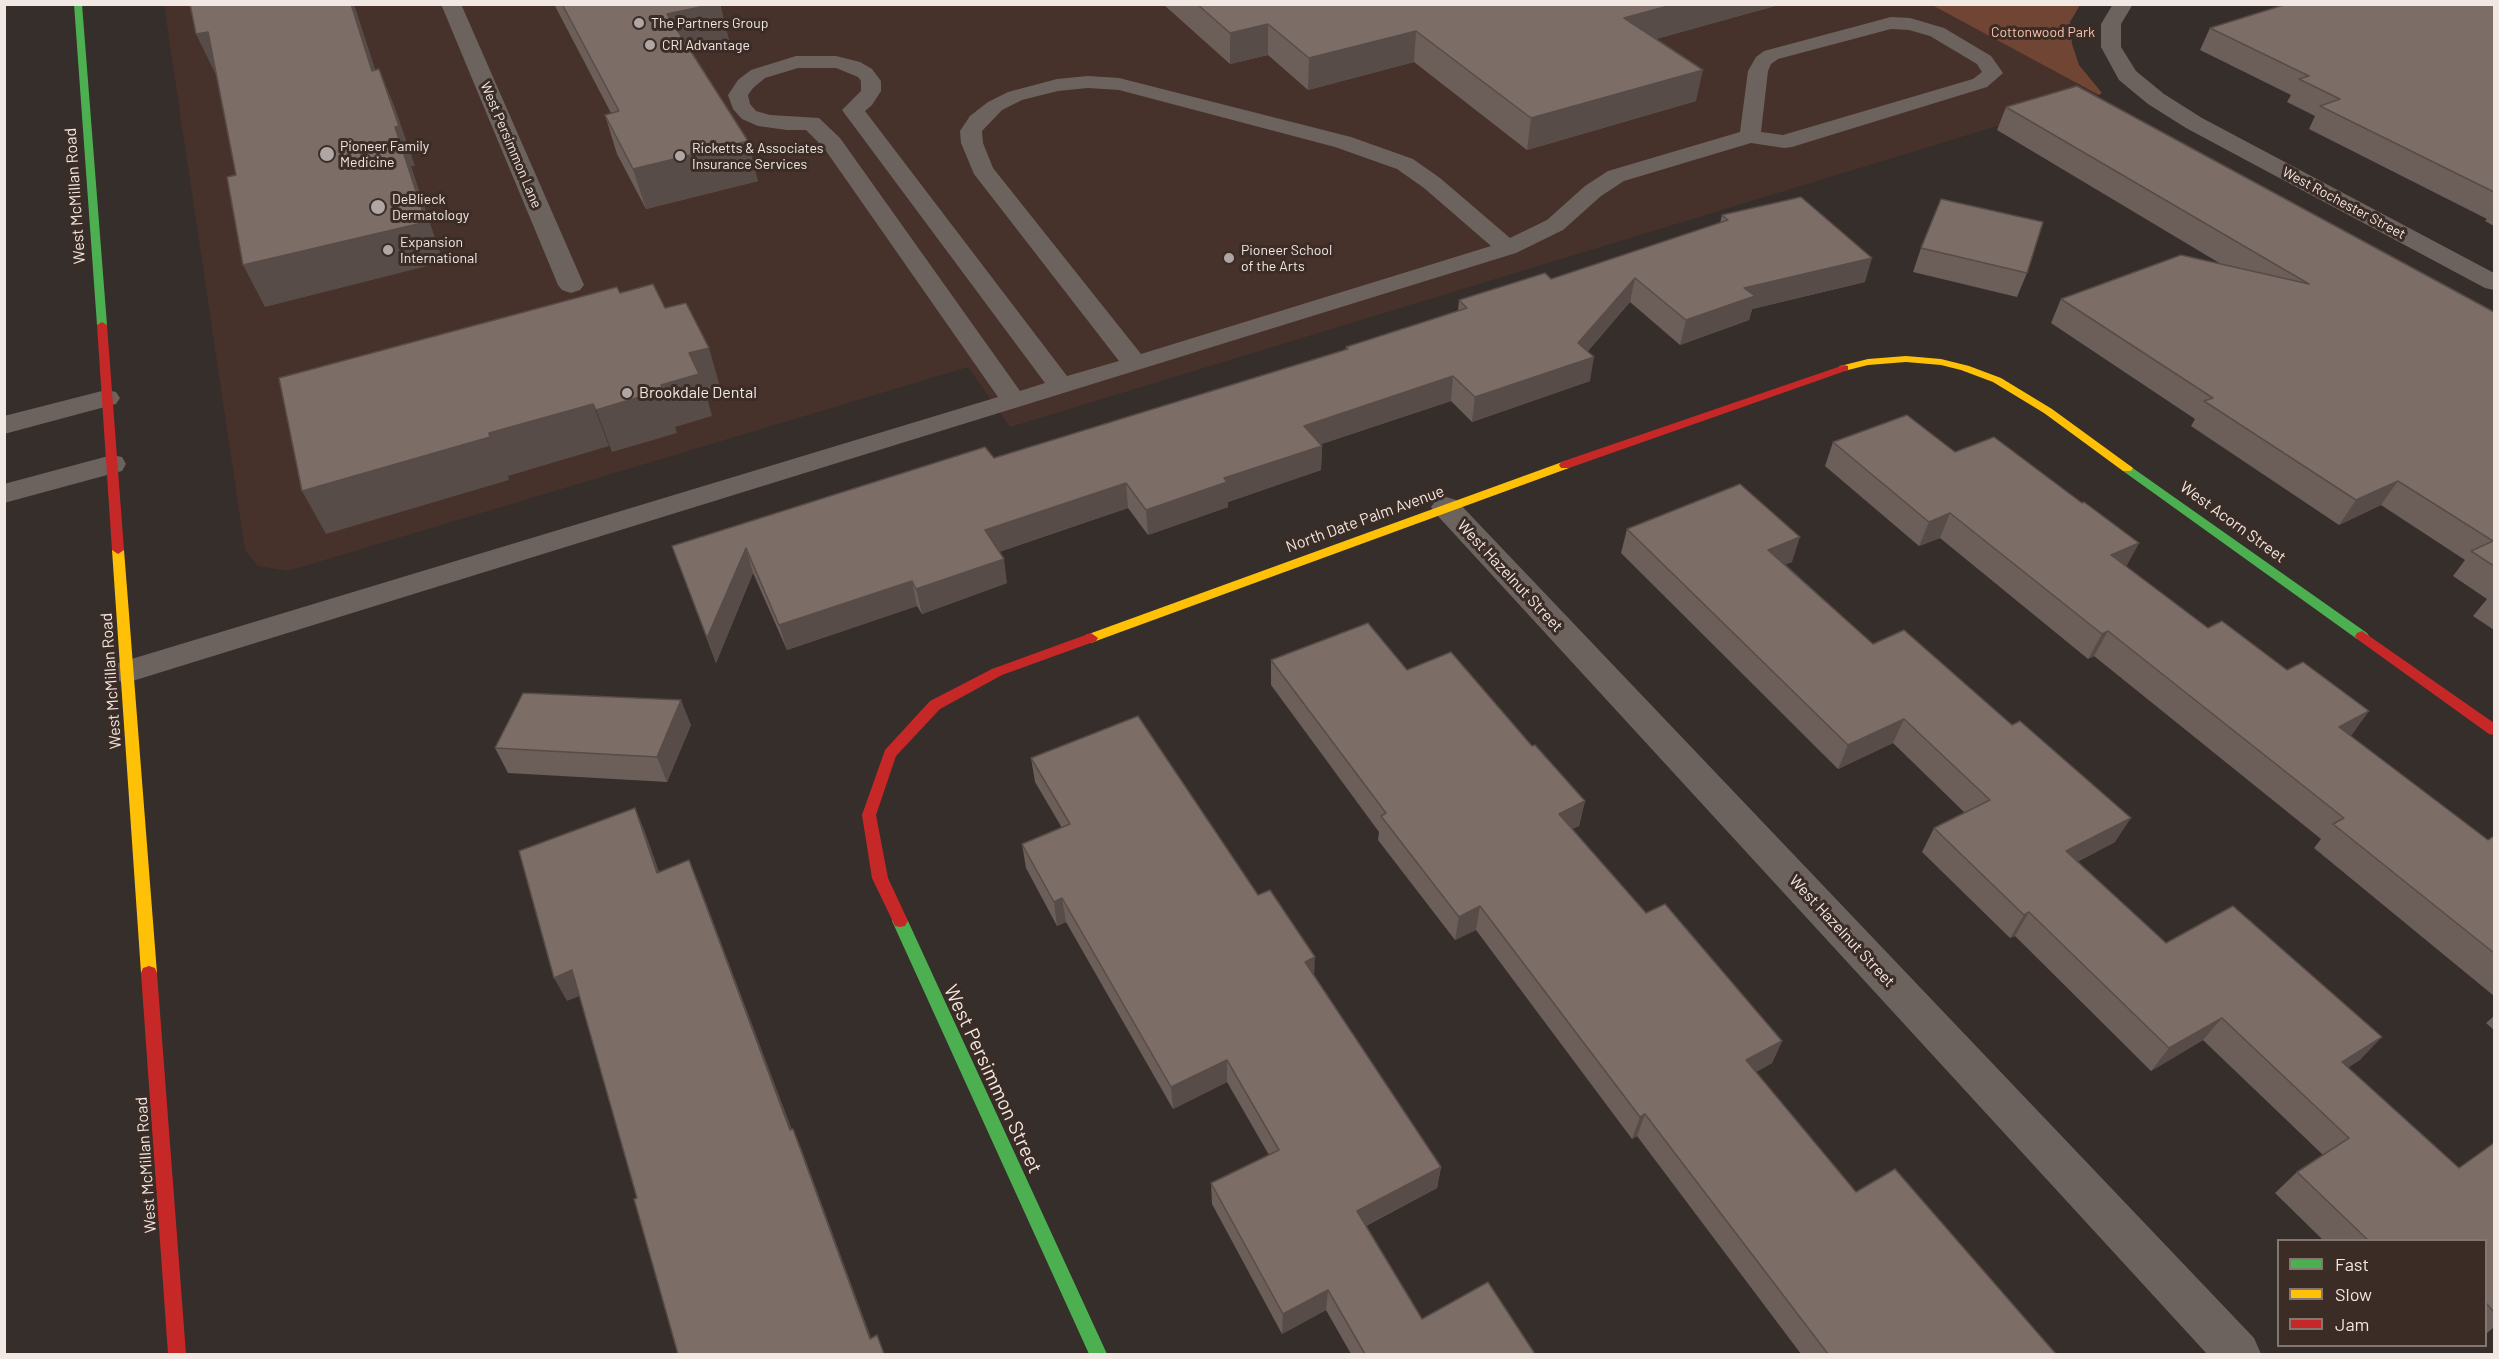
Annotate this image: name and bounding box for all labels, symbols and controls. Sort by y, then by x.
place label: The Partners Group [651,15,768,31]
marker: The Partners Group [632,16,646,30]
park label: Cottonwood Park [1991,24,2095,40]
place label: CRI Advantage [662,37,750,53]
marker: CRI Advantage [643,38,657,52]
street label: West Persimmon Lane [477,79,545,211]
street label: West McMillan Road [61,127,89,265]
place label: Pioneer Family Medicine [340,138,429,170]
place label: Ricketts & Associates Insurance Services [692,140,824,172]
marker: Pioneer Family Medicine [318,145,336,163]
marker: Ricketts & Associates Insurance Services [673,149,687,163]
street label: West Rochester Street [2280,163,2408,243]
place label: DeBlieck Dermatology [392,191,469,224]
marker: DeBlieck Dermatology [369,198,387,216]
place label: Expansion International [400,234,477,266]
place label: Pioneer School of the Arts [1241,242,1332,274]
marker: Expansion International [381,243,395,257]
marker: Pioneer School of the Arts [1222,251,1236,265]
place label: Brookdale Dental [639,383,757,403]
marker: Brookdale Dental [620,386,634,400]
street label: West Acorn Street [2176,477,2290,567]
street label: North Date Palm Avenue [1283,481,1447,557]
street label: West Hazelnut Street [1453,516,1567,636]
street label: West McMillan Road [97,612,125,750]
street label: West Hazelnut Street [1785,871,1899,991]
street label: West Persimmon Street [939,981,1047,1177]
street label: West McMillan Road [132,1096,160,1234]
legend [2277,1239,2487,1347]
text: Fast [2335,1253,2369,1275]
text: Slow [2335,1283,2372,1305]
text: Jam [2335,1313,2369,1335]

